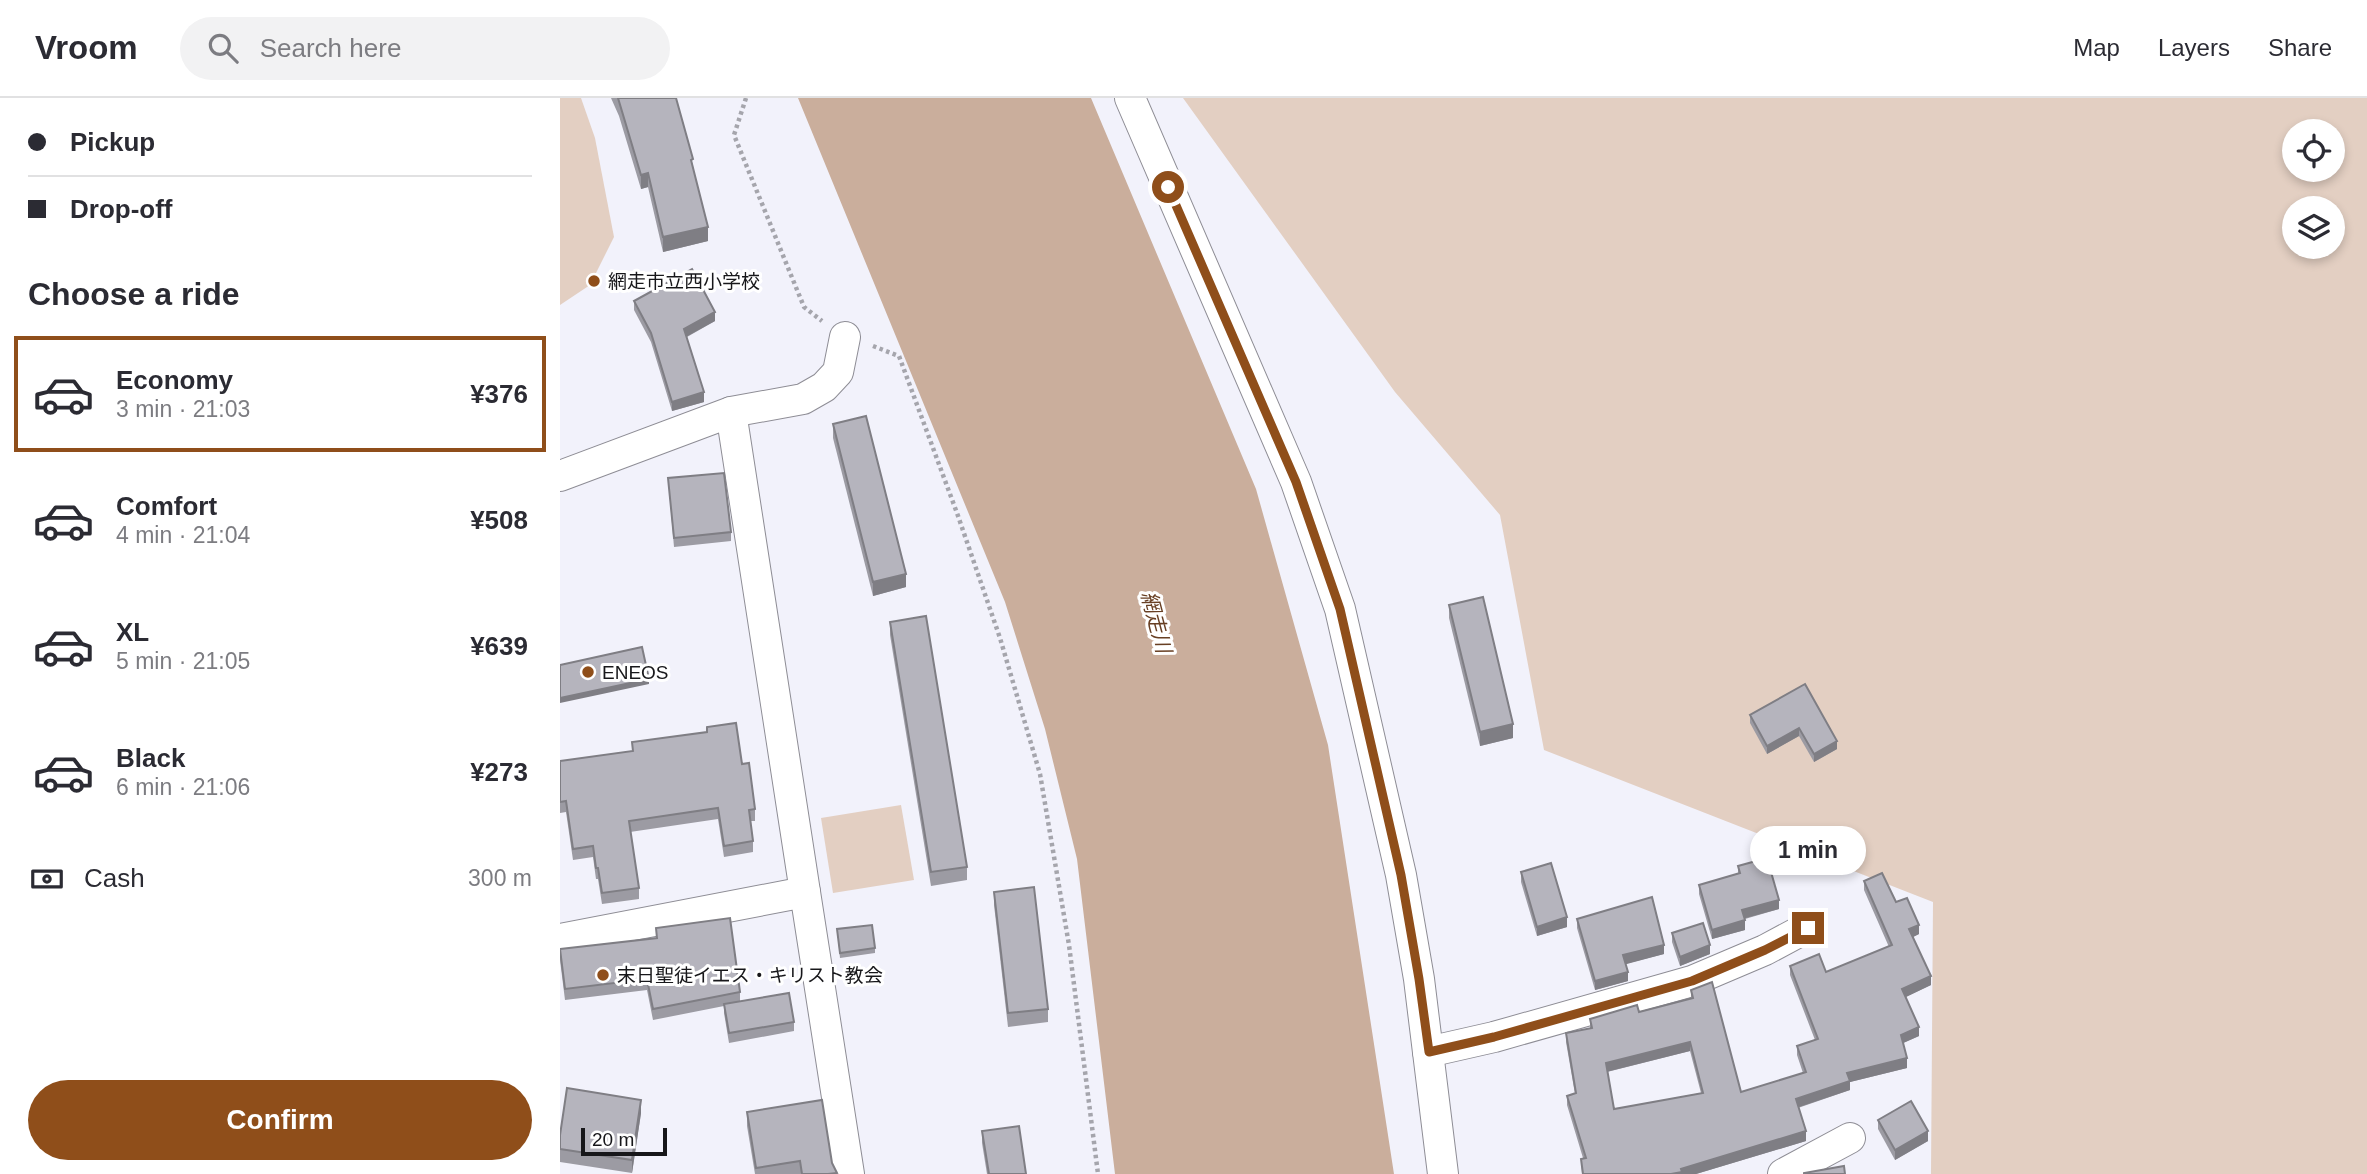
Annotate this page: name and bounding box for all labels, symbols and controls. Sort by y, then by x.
search box [180,17,670,80]
text: Vroom [35,29,138,66]
icon: search [204,29,242,67]
text: Search here [260,33,401,63]
text: Map [2073,34,2120,61]
text: Layers [2158,34,2230,61]
text: Share [2268,34,2332,61]
map controls [2282,119,2345,259]
button: locate [2282,119,2345,182]
text: Pickup [70,127,155,157]
route start [1152,171,1184,203]
text: Drop-off [70,194,173,224]
button: layers [2282,196,2345,259]
place label: 網走市立西小学校 [608,271,760,292]
marker: 網走市立西小学校 [586,273,602,289]
text: Choose a ride [28,276,240,312]
icon: car [32,363,95,426]
text: Economy [116,365,233,395]
text: ¥376 [470,379,528,409]
text: 3 min · 21:03 [116,396,250,422]
icon: car [32,489,95,552]
text: Comfort [116,491,217,521]
text: ¥508 [470,505,528,535]
text: 4 min · 21:04 [116,522,250,548]
water label: 網走川 [1137,588,1176,657]
icon: car [32,615,95,678]
text: XL [116,617,149,647]
text: ¥639 [470,631,528,661]
text: 5 min · 21:05 [116,648,250,674]
place label: ENEOS [602,662,669,683]
marker: ENEOS [580,664,596,680]
icon: car [32,741,95,804]
text: Black [116,743,185,773]
text: ¥273 [470,757,528,787]
text: 6 min · 21:06 [116,774,250,800]
callout: 1 min [1750,826,1866,876]
text: 1 min [1778,837,1838,863]
icon: cash [28,860,66,898]
text: Cash [84,863,145,893]
text: 300 m [468,865,532,891]
route end [1792,912,1824,944]
place label: 末日聖徒イエス・キリスト教会 [617,965,883,986]
marker: 末日聖徒イエス・キリスト教会 [595,967,611,983]
button: Confirm [28,1080,532,1160]
scale bar [581,1125,667,1157]
text: 20 m [592,1129,634,1150]

